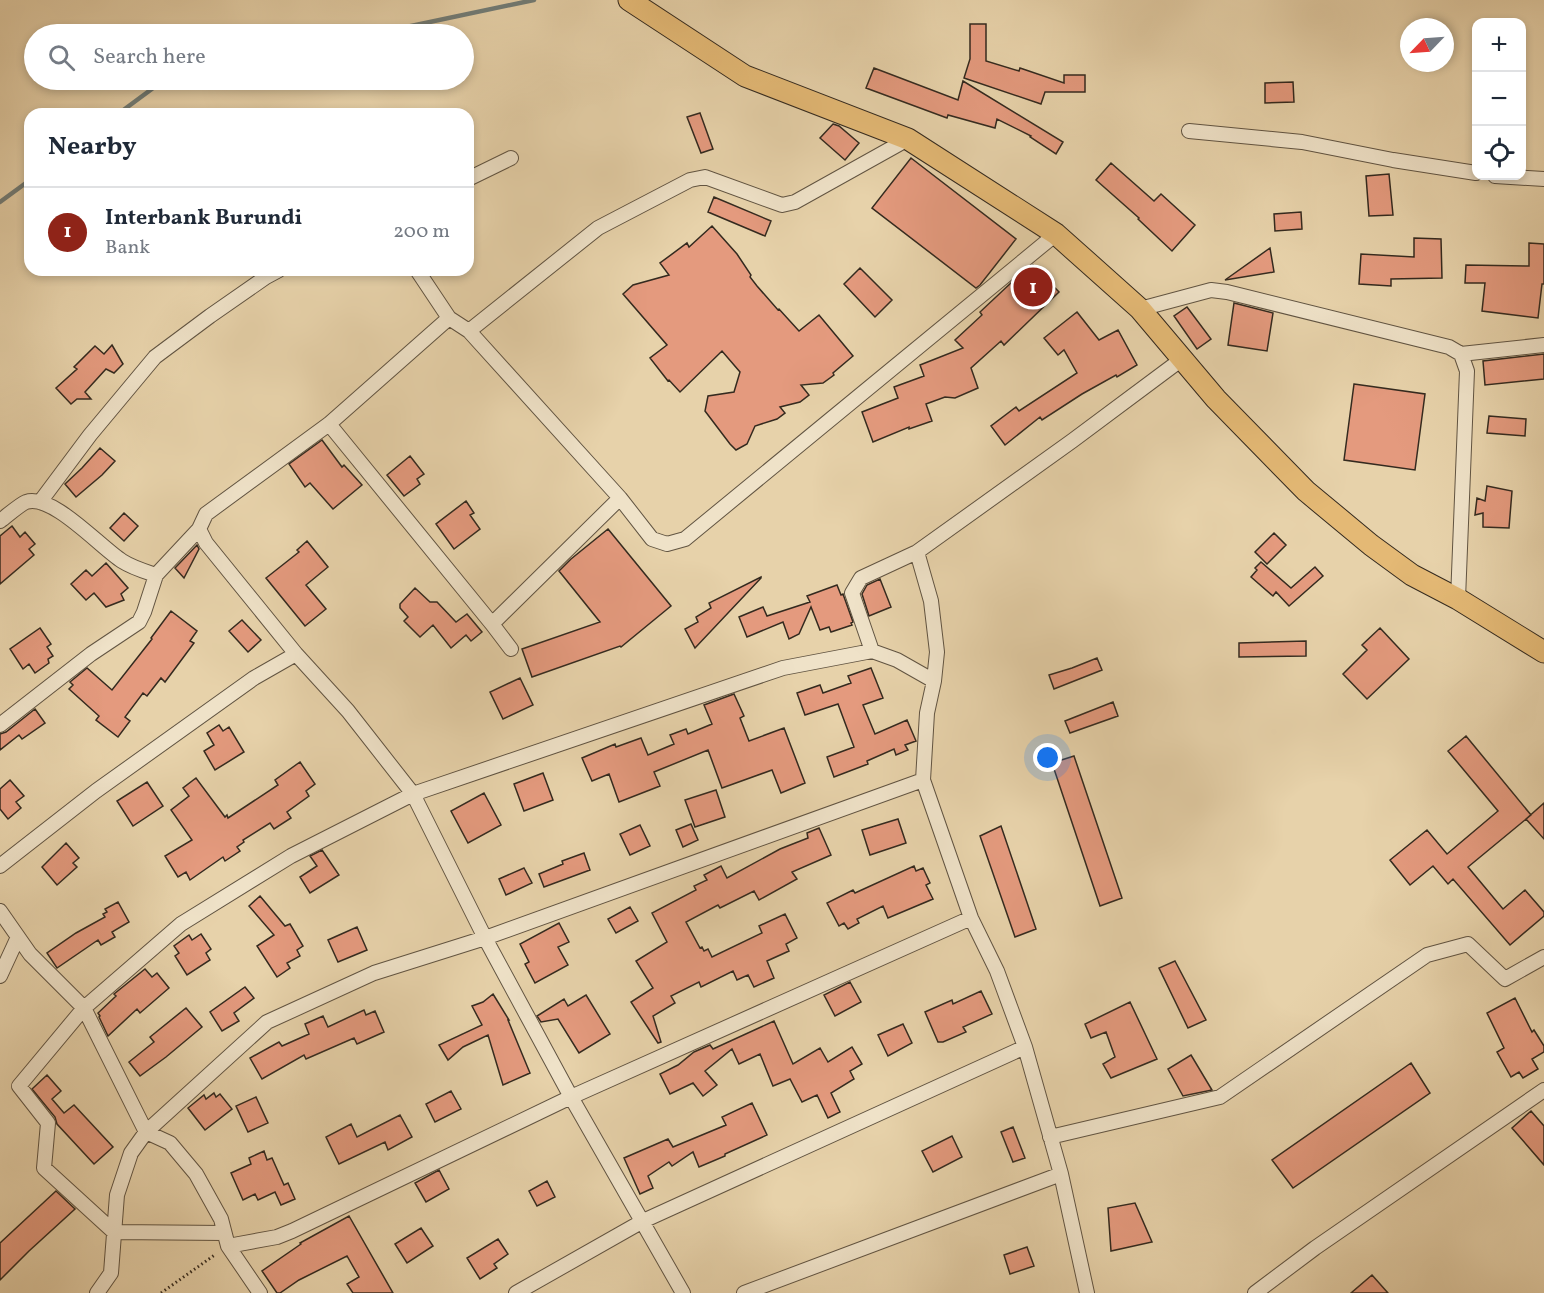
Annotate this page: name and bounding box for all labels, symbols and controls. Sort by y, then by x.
north arrow [1400,18,1454,72]
map controls [1472,18,1526,180]
button: + [1472,18,1526,72]
search box [24,24,474,90]
icon: search [45,41,78,74]
text: Search here [93,42,206,73]
button: − [1472,72,1526,126]
button: locate [1472,126,1526,180]
text: Nearby [48,129,137,165]
text: Interbank Burundi [105,203,302,234]
text: 1 [63,218,72,246]
text: 200 m [393,218,450,246]
text: Bank [105,234,150,262]
pin: 1 [1014,264,1052,310]
your location [1033,743,1062,772]

